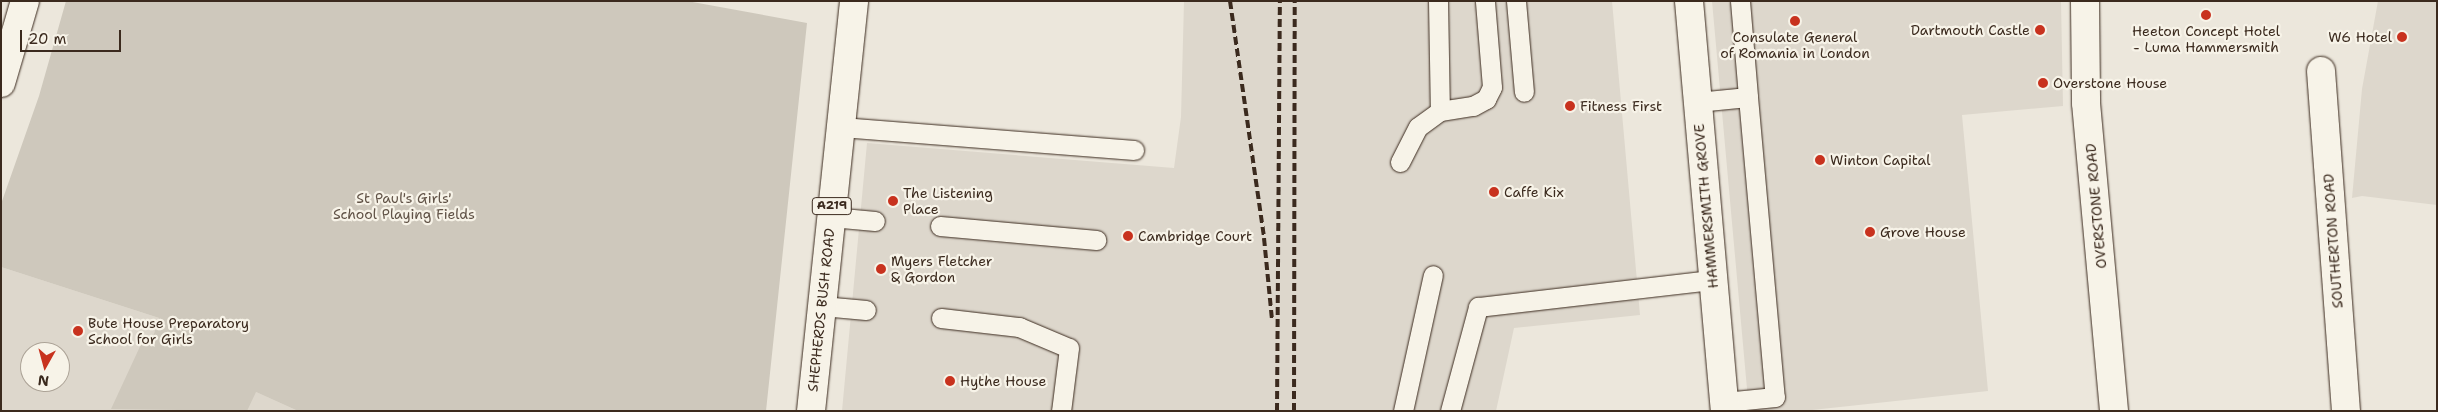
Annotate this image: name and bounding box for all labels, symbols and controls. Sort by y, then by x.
marker: Heeton Concept Hotel - Luma Hammersmith [2200,9,2212,21]
marker: Consulate General of Romania in London [1789,15,1801,27]
scale bar [22,20,124,52]
place label: Dartmouth Castle [1911,22,2030,38]
place label: Heeton Concept Hotel - Luma Hammersmith [2132,23,2280,56]
marker: Dartmouth Castle [2034,24,2046,36]
text: 20 m [28,29,67,49]
place label: Consulate General of Romania in London [1720,29,1870,62]
place label: W6 Hotel [2328,29,2392,45]
marker: W6 Hotel [2396,31,2408,43]
place label: Overstone House [2053,75,2167,91]
marker: Overstone House [2037,77,2049,89]
place label: Fitness First [1580,98,1662,114]
marker: Fitness First [1564,100,1576,112]
street label: HAMMERSMITH GROVE [1690,123,1722,289]
street label: OVERSTONE ROAD [2082,143,2110,269]
place label: Winton Capital [1830,152,1930,168]
marker: Winton Capital [1814,154,1826,166]
street label: SOUTHERTON ROAD [2320,173,2346,309]
place label: Caffe Kix [1504,184,1564,200]
place label: The Listening Place [903,185,993,218]
marker: Caffe Kix [1488,186,1500,198]
park label: St Paul's Girls' School Playing Fields [333,190,475,222]
marker: The Listening Place [887,195,899,207]
road number: A219 [811,197,853,216]
place label: Grove House [1880,224,1966,240]
marker: Grove House [1864,226,1876,238]
street label: SHEPHERDS BUSH ROAD [804,227,838,393]
place label: Cambridge Court [1138,228,1252,244]
marker: Cambridge Court [1122,230,1134,242]
place label: Myers Fletcher & Gordon [891,253,992,286]
marker: Myers Fletcher & Gordon [875,263,887,275]
place label: Bute House Preparatory School for Girls [88,315,249,348]
marker: Bute House Preparatory School for Girls [72,325,84,337]
north arrow [20,342,70,392]
text: N [37,371,50,391]
place label: Hythe House [960,373,1046,389]
marker: Hythe House [944,375,956,387]

